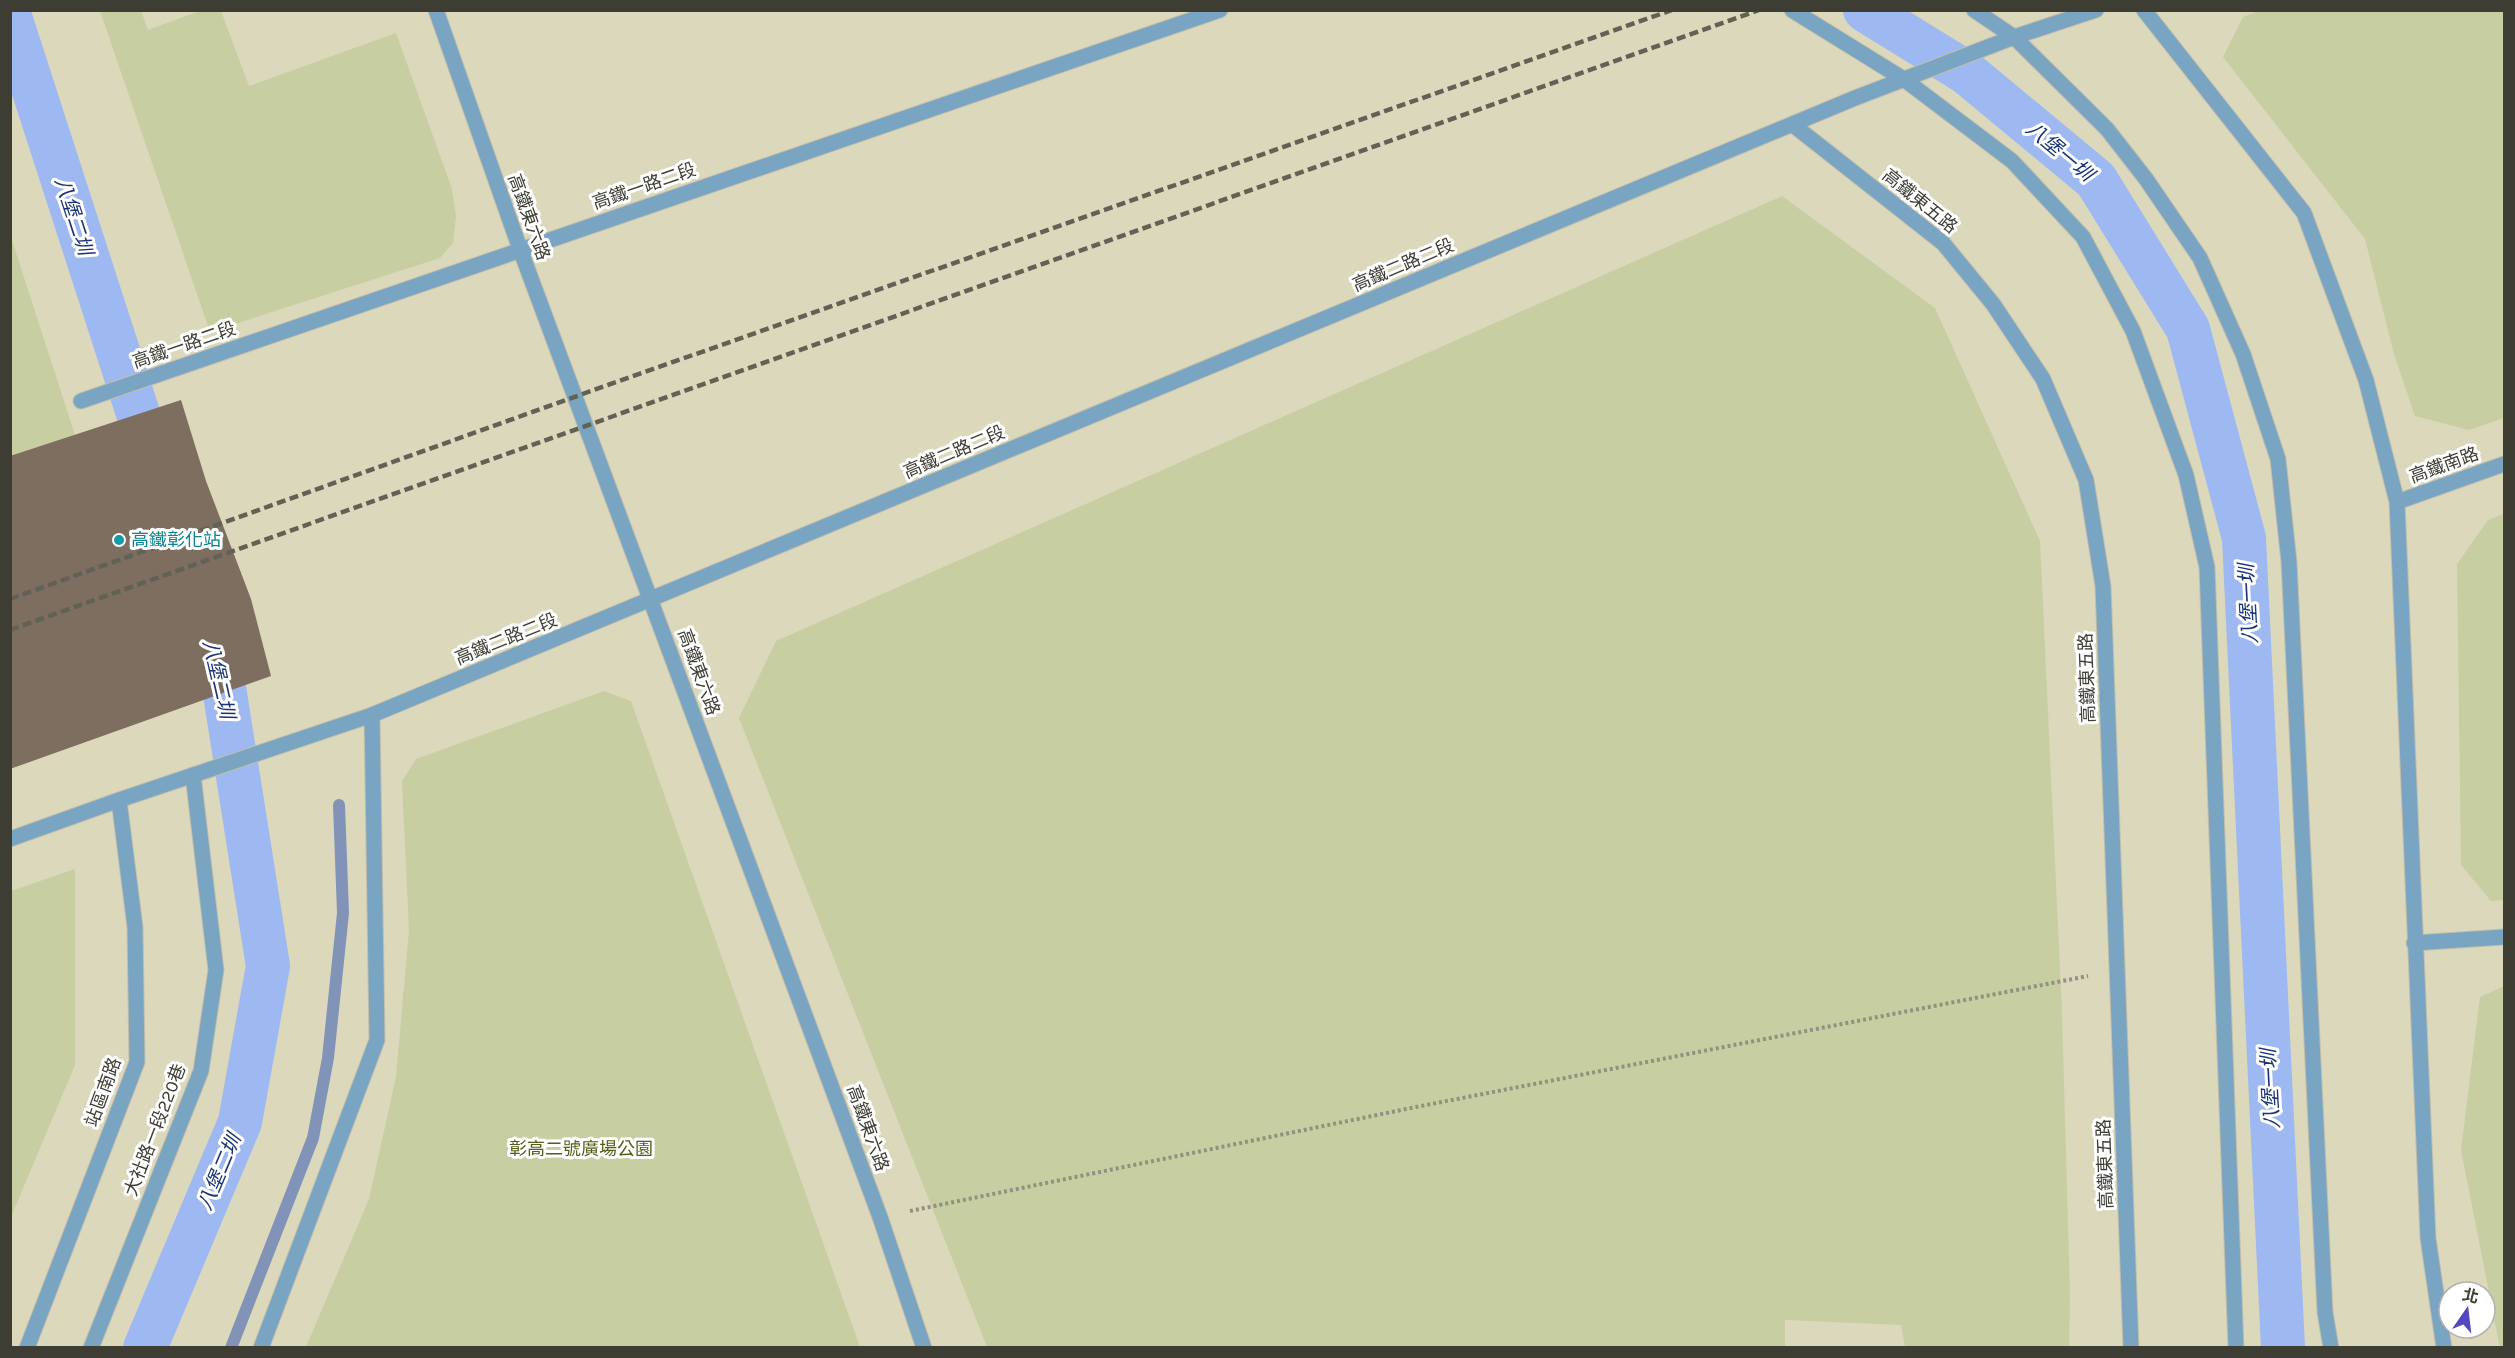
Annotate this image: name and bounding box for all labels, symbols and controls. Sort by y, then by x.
water label: 八堡一圳 [2022,117,2100,188]
street label: 高鐵一路二段 [589,158,699,214]
street label: 高鐵東五路 [1878,164,1962,238]
street label: 高鐵東六路 [503,171,555,263]
water label: 八堡二圳 [50,175,98,261]
street label: 高鐵二路二段 [1349,234,1457,296]
street label: 高鐵一路二段 [129,317,239,373]
street label: 高鐵二路二段 [900,421,1008,483]
street label: 高鐵南路 [2406,442,2482,488]
place label: 高鐵彰化站 [131,529,221,551]
marker: 高鐵彰化站 [112,533,126,547]
water label: 八堡一圳 [2235,560,2262,645]
street label: 高鐵二路二段 [452,609,560,669]
street label: 高鐵東六路 [673,626,725,718]
street label: 高鐵東五路 [2074,633,2100,723]
water label: 八堡二圳 [198,638,239,724]
water label: 八堡一圳 [2257,1045,2284,1130]
street label: 站區南路 [80,1054,126,1130]
street label: 大社路一段220巷 [120,1061,190,1199]
street label: 高鐵東六路 [842,1082,894,1174]
street label: 高鐵東五路 [2092,1119,2118,1209]
water label: 八堡二圳 [193,1128,247,1214]
park label: 彰高二號廣場公園 [509,1138,653,1160]
north arrow [2437,1280,2497,1340]
text: 北 [2460,1285,2481,1307]

